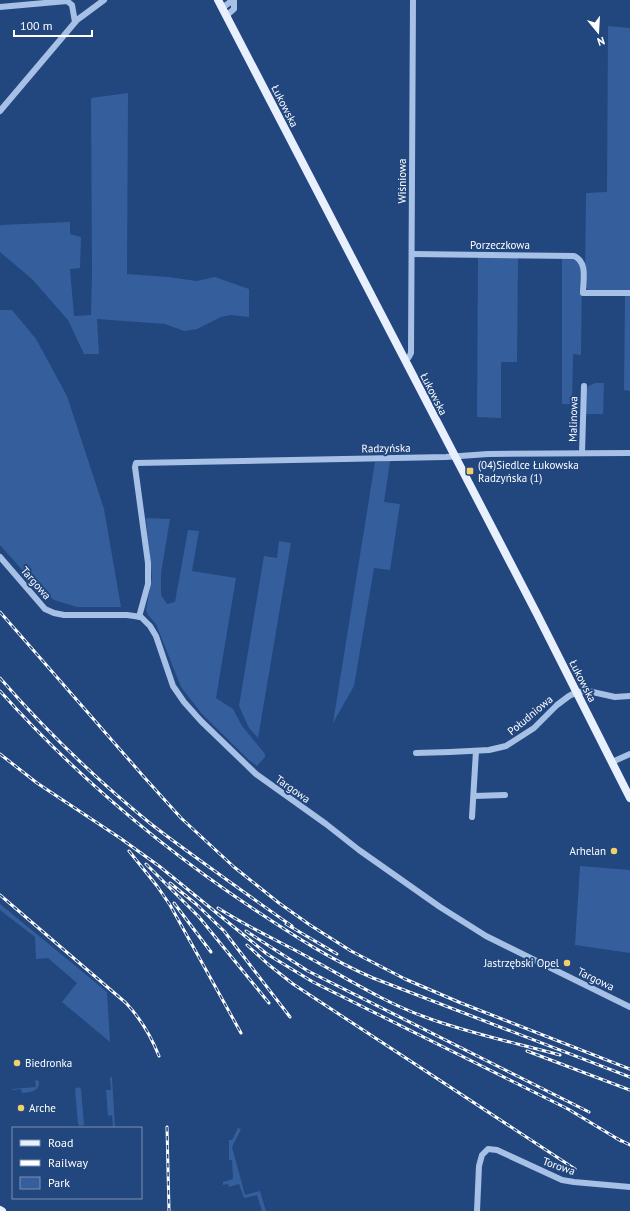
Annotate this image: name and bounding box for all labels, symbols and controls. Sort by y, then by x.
scale bar [14,12,92,38]
north arrow [578,12,618,52]
text: 100 m [20,18,53,33]
text: N [595,34,607,49]
street label: Łukowska [268,82,302,130]
street label: Wiśniowa [395,159,409,203]
street label: Porzeczkowa [470,238,530,252]
street label: Łukowska [417,370,451,418]
street label: Malinowa [566,396,580,442]
street label: Radzyńska [361,441,411,455]
place label: (04)Siedlce Łukowska Radzyńska (1) [478,458,579,485]
marker: (04)Siedlce Łukowska Radzyńska (1) [465,466,475,476]
street label: Targowa [18,564,54,602]
street label: Łukowska [566,657,600,705]
street label: Południowa [504,692,556,738]
street label: Targowa [273,772,313,806]
place label: Arhelan [570,844,606,858]
marker: Arhelan [609,846,619,856]
place label: Jastrzębski Opel [483,956,560,970]
marker: Jastrzębski Opel [562,958,572,968]
street label: Targowa [575,964,617,994]
place label: Biedronka [25,1056,72,1070]
marker: Biedronka [12,1058,22,1068]
place label: Arche [29,1101,56,1115]
marker: Arche [16,1103,26,1113]
legend [12,1127,142,1199]
text: Road [48,1135,73,1150]
street label: Torowa [541,1154,577,1178]
text: Railway [48,1155,88,1170]
text: Park [48,1175,70,1190]

